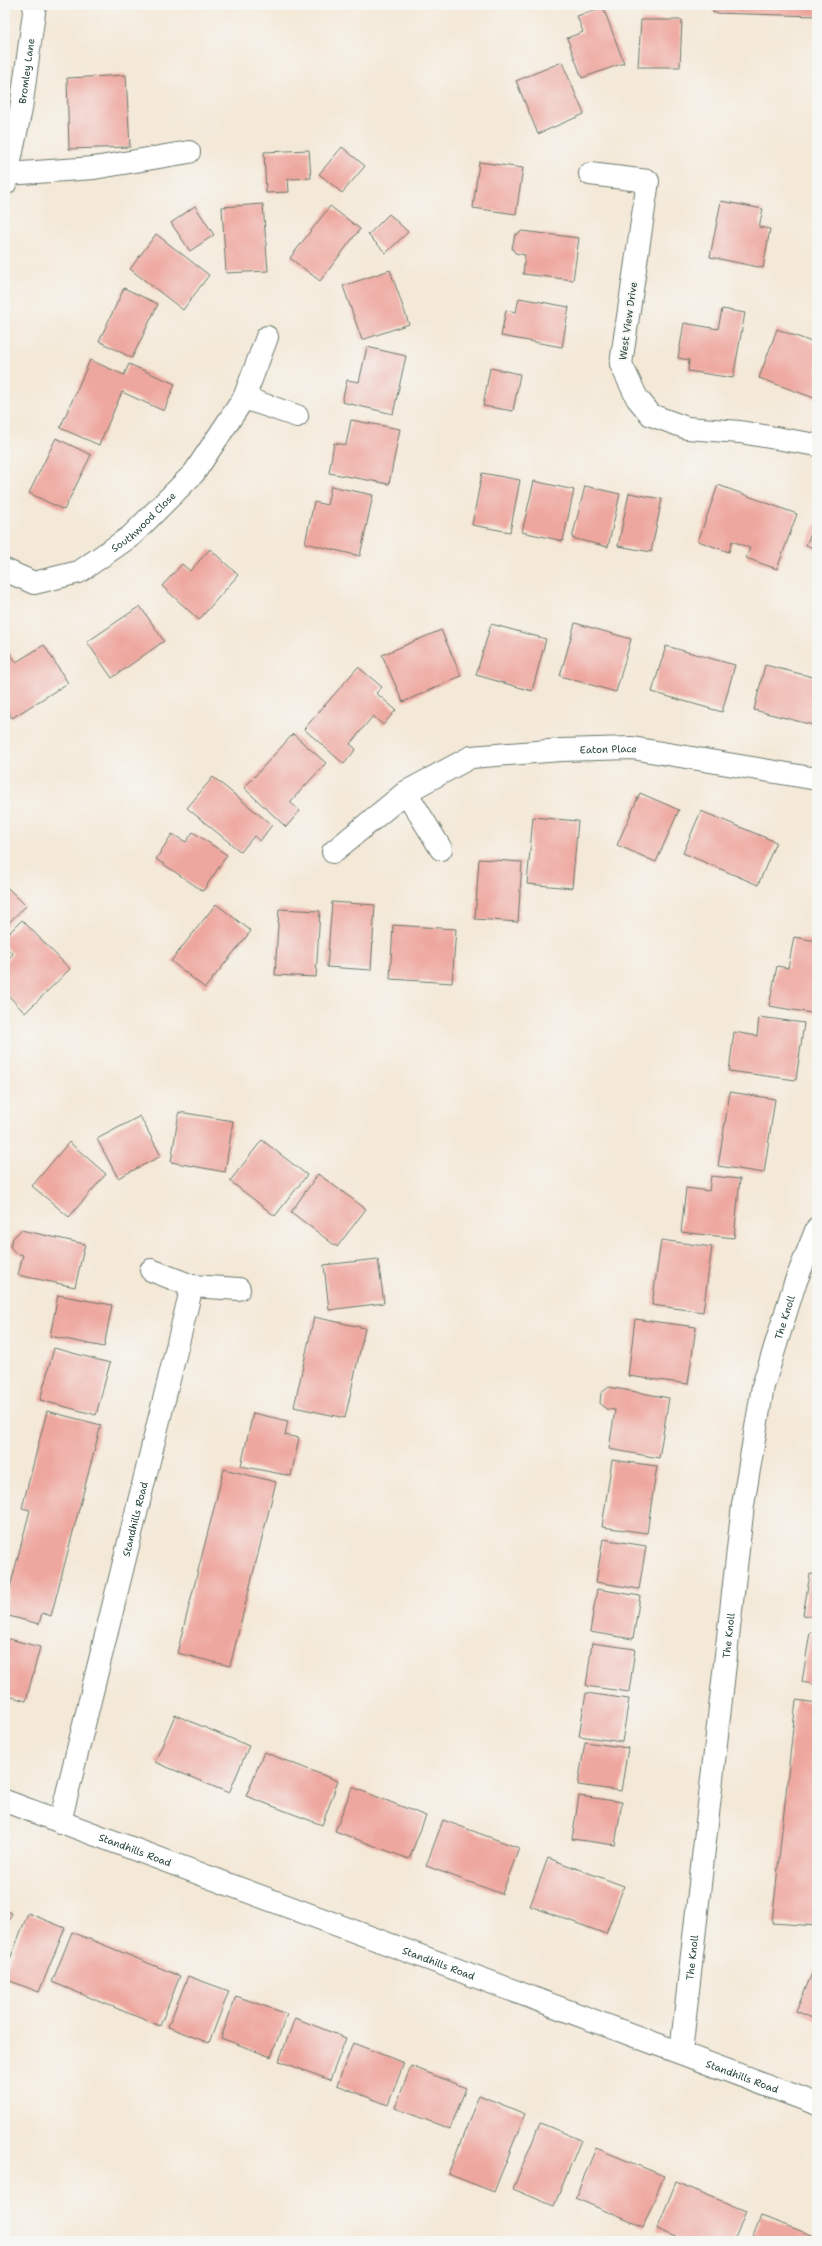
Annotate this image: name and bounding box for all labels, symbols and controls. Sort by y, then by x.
street label: Bromley Lane [15,37,37,105]
street label: West View Drive [616,281,640,361]
street label: Southwood Close [108,489,178,554]
street label: Eaton Place [580,741,638,756]
street label: The Knoll [771,1294,797,1341]
street label: Standhills Road [119,1480,150,1558]
street label: The Knoll [719,1612,737,1659]
street label: Standhills Road [97,1830,174,1869]
street label: The Knoll [683,1934,701,1981]
street label: Standhills Road [401,1943,478,1983]
street label: Standhills Road [704,2057,781,2096]

